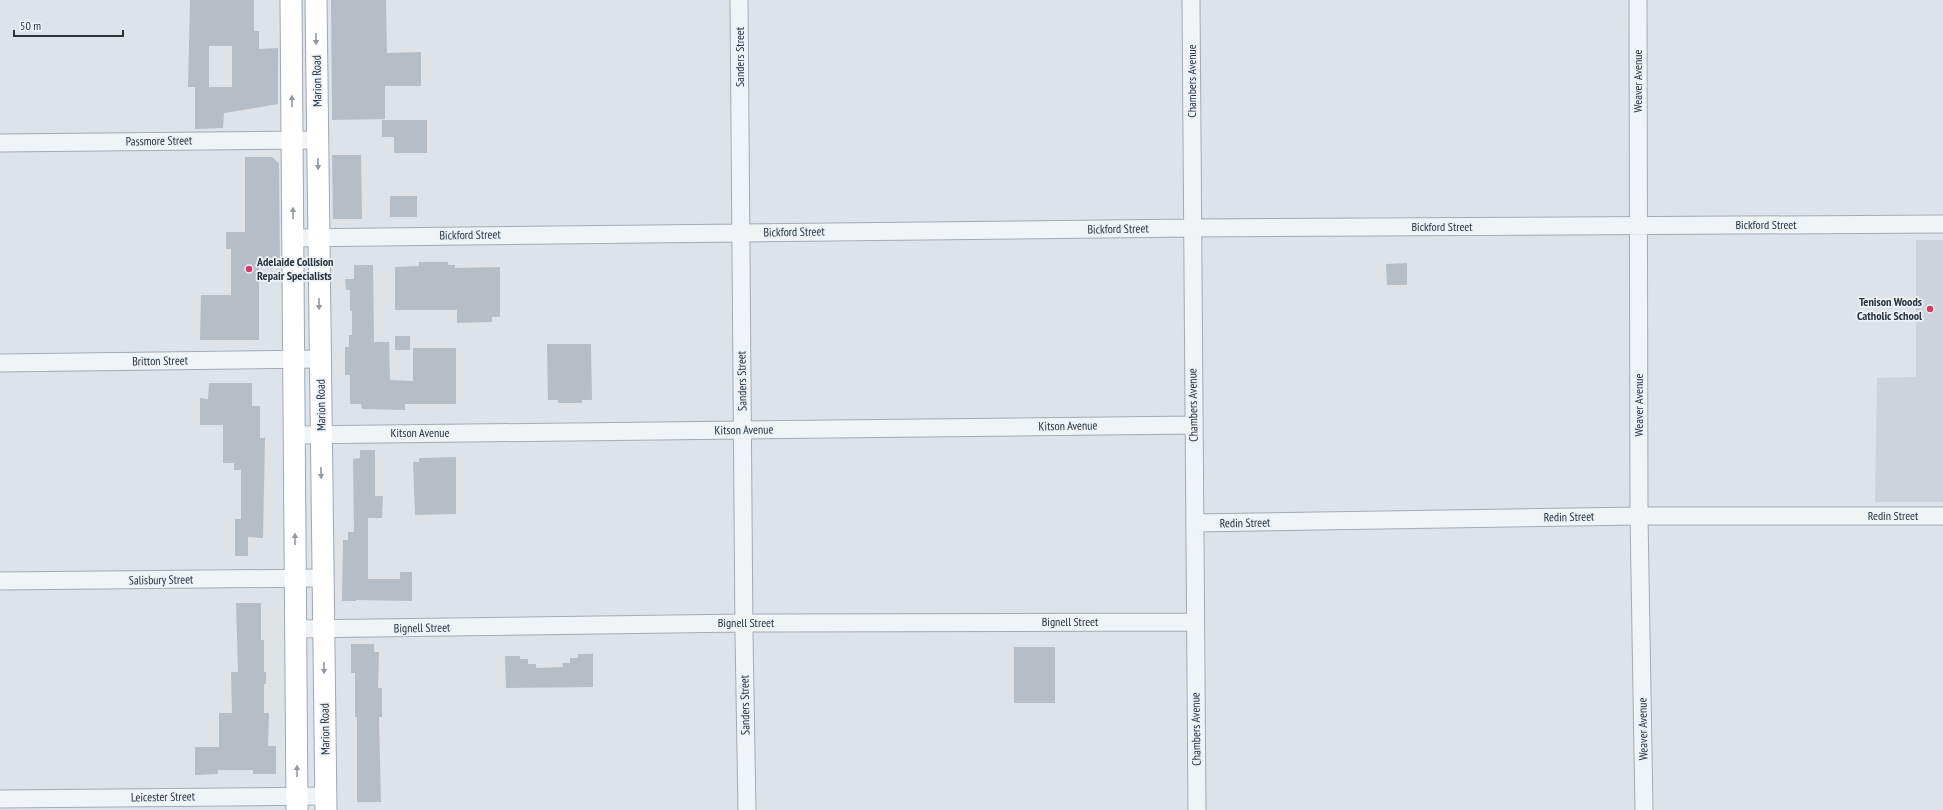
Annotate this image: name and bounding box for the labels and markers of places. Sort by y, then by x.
place label: Adelaide Collision Repair Specialists [256,254,334,283]
marker: Adelaide Collision Repair Specialists [244,264,254,274]
place label: Tenison Woods Catholic School [1857,294,1922,323]
marker: Tenison Woods Catholic School [1925,304,1935,314]

